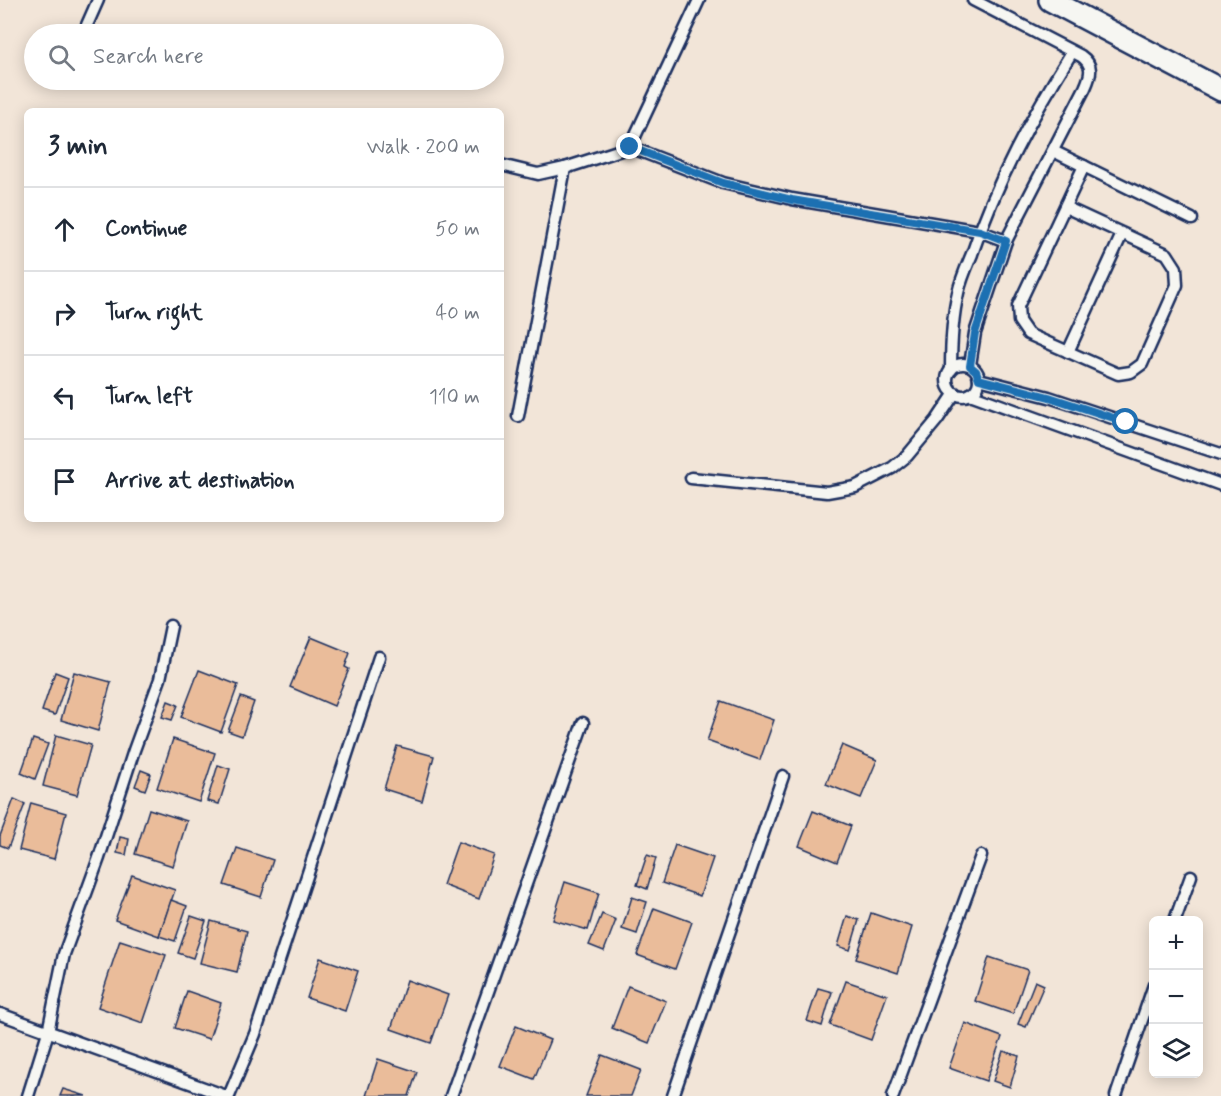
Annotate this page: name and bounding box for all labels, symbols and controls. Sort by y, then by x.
search box [24,24,504,90]
icon: search [45,41,78,74]
text: Search here [93,43,204,71]
text: 3 min [48,130,108,164]
route end [616,133,642,159]
text: Walk · 200 m [367,134,480,161]
icon: ahead [48,213,81,246]
text: Continue [105,215,187,243]
text: 50 m [435,216,480,243]
icon: right [48,297,81,330]
text: Turn right [105,299,203,327]
text: 40 m [436,300,480,327]
icon: left [48,381,81,414]
text: Turn left [105,383,193,411]
text: 110 m [429,384,480,411]
route start [1112,408,1138,434]
icon: arrive [48,465,81,498]
text: Arrive at destination [105,467,295,495]
map controls [1149,916,1203,1078]
button: + [1149,916,1203,970]
button: − [1149,970,1203,1024]
button: layers [1149,1024,1203,1078]

